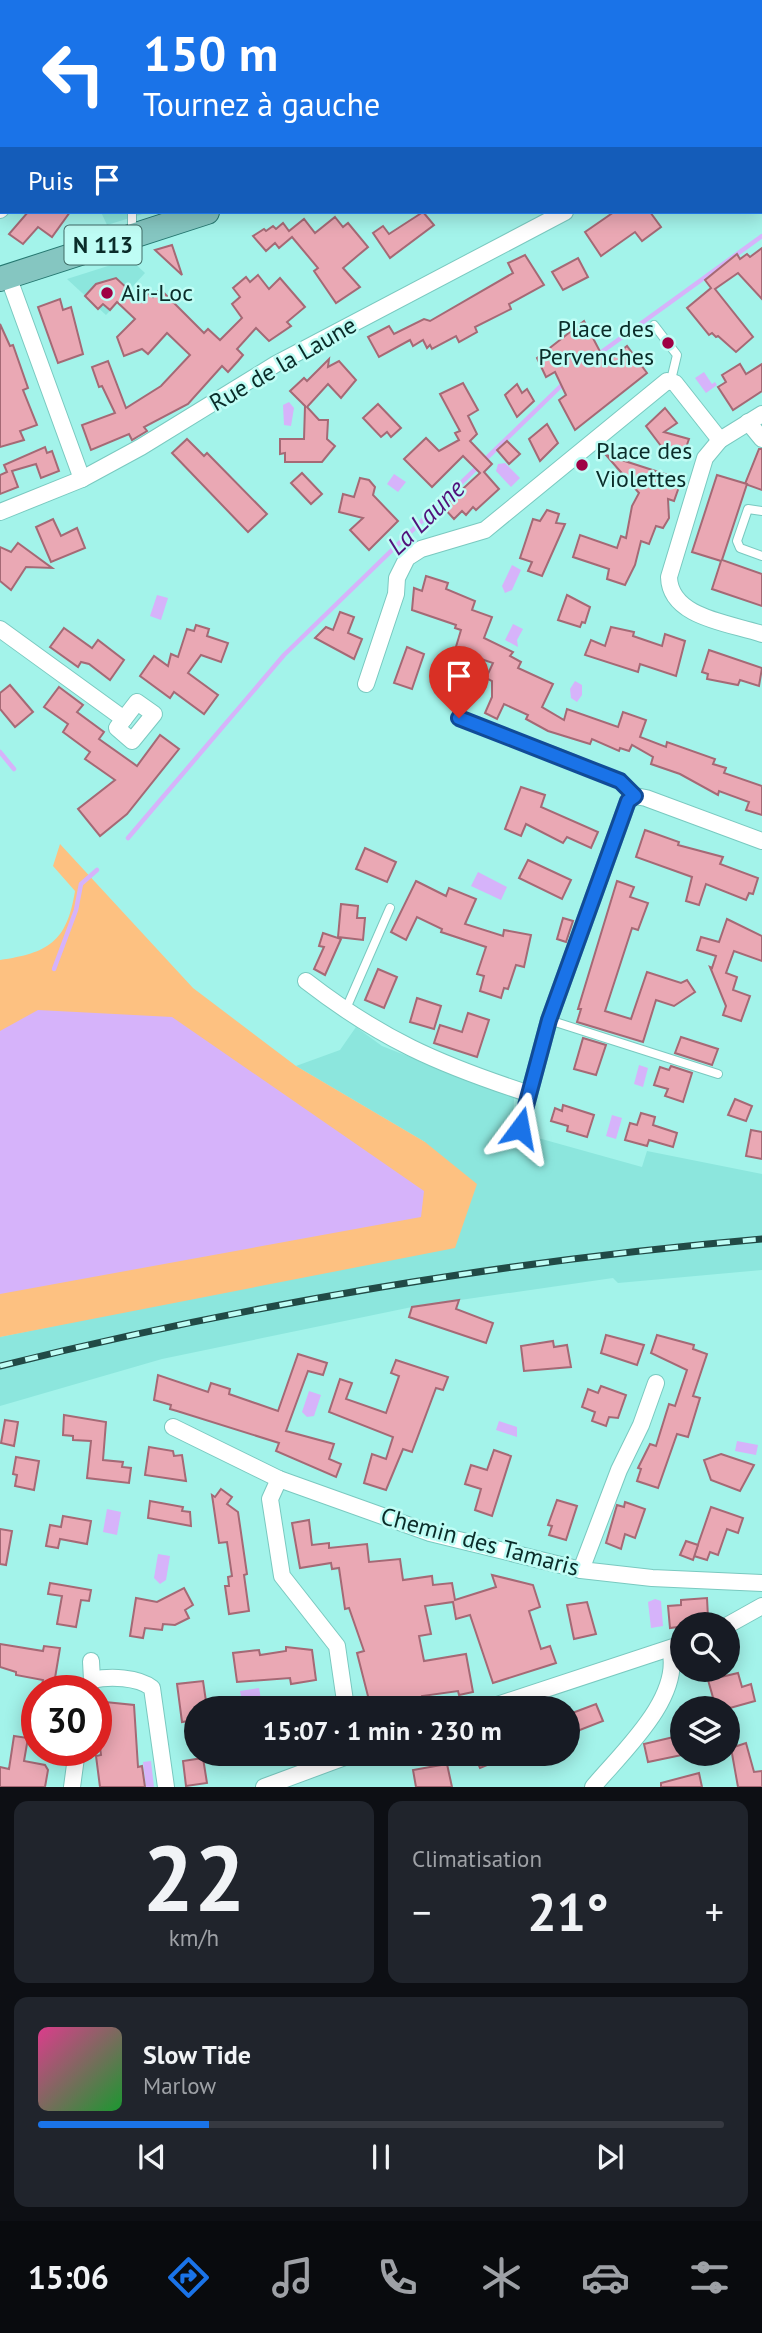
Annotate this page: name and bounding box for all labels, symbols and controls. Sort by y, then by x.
text: 150 m [143,21,278,85]
icon: left [28,28,119,119]
text: Tournez à gauche [143,83,380,125]
icon: arrive [88,161,126,199]
text: Puis [28,164,74,197]
road number: N 113 [64,226,142,264]
place label: Air-Loc [121,277,193,308]
marker: Air-Loc [99,285,115,301]
street label: Rue de la Laune [204,309,362,418]
place label: Place des Pervenches [538,313,654,372]
marker: Place des Pervenches [660,335,676,351]
place label: Place des Violettes [595,435,692,494]
marker: Place des Violettes [574,457,590,473]
water label: La Laune [380,472,471,562]
pin [429,646,489,718]
icon: arrive [440,657,478,695]
position arrow [483,1091,557,1165]
street label: Chemin des Tamaris [378,1500,583,1583]
map controls [670,1612,740,1766]
button: search [670,1612,740,1682]
speed limit sign: 30 [21,1675,112,1766]
button: layers [670,1696,740,1766]
text: 15:07 · 1 min · 230 m [262,1714,502,1747]
text: 22 [142,1818,246,1936]
text: Climatisation [412,1844,542,1873]
text: 21° [527,1878,609,1945]
text: − [412,1887,431,1936]
text: + [705,1887,724,1936]
text: km/h [169,1923,219,1952]
text: Slow Tide [143,2038,251,2071]
text: Marlow [143,2071,216,2100]
icon: previous [133,2138,171,2176]
icon: pause [362,2138,400,2176]
icon: next [591,2138,629,2176]
icon: directions [164,2253,213,2302]
icon: music [268,2253,317,2302]
icon: phone [373,2253,422,2302]
icon: climate [477,2253,526,2302]
icon: car [581,2253,630,2302]
icon: filters [685,2253,734,2302]
text: 15:06 [28,2256,109,2298]

